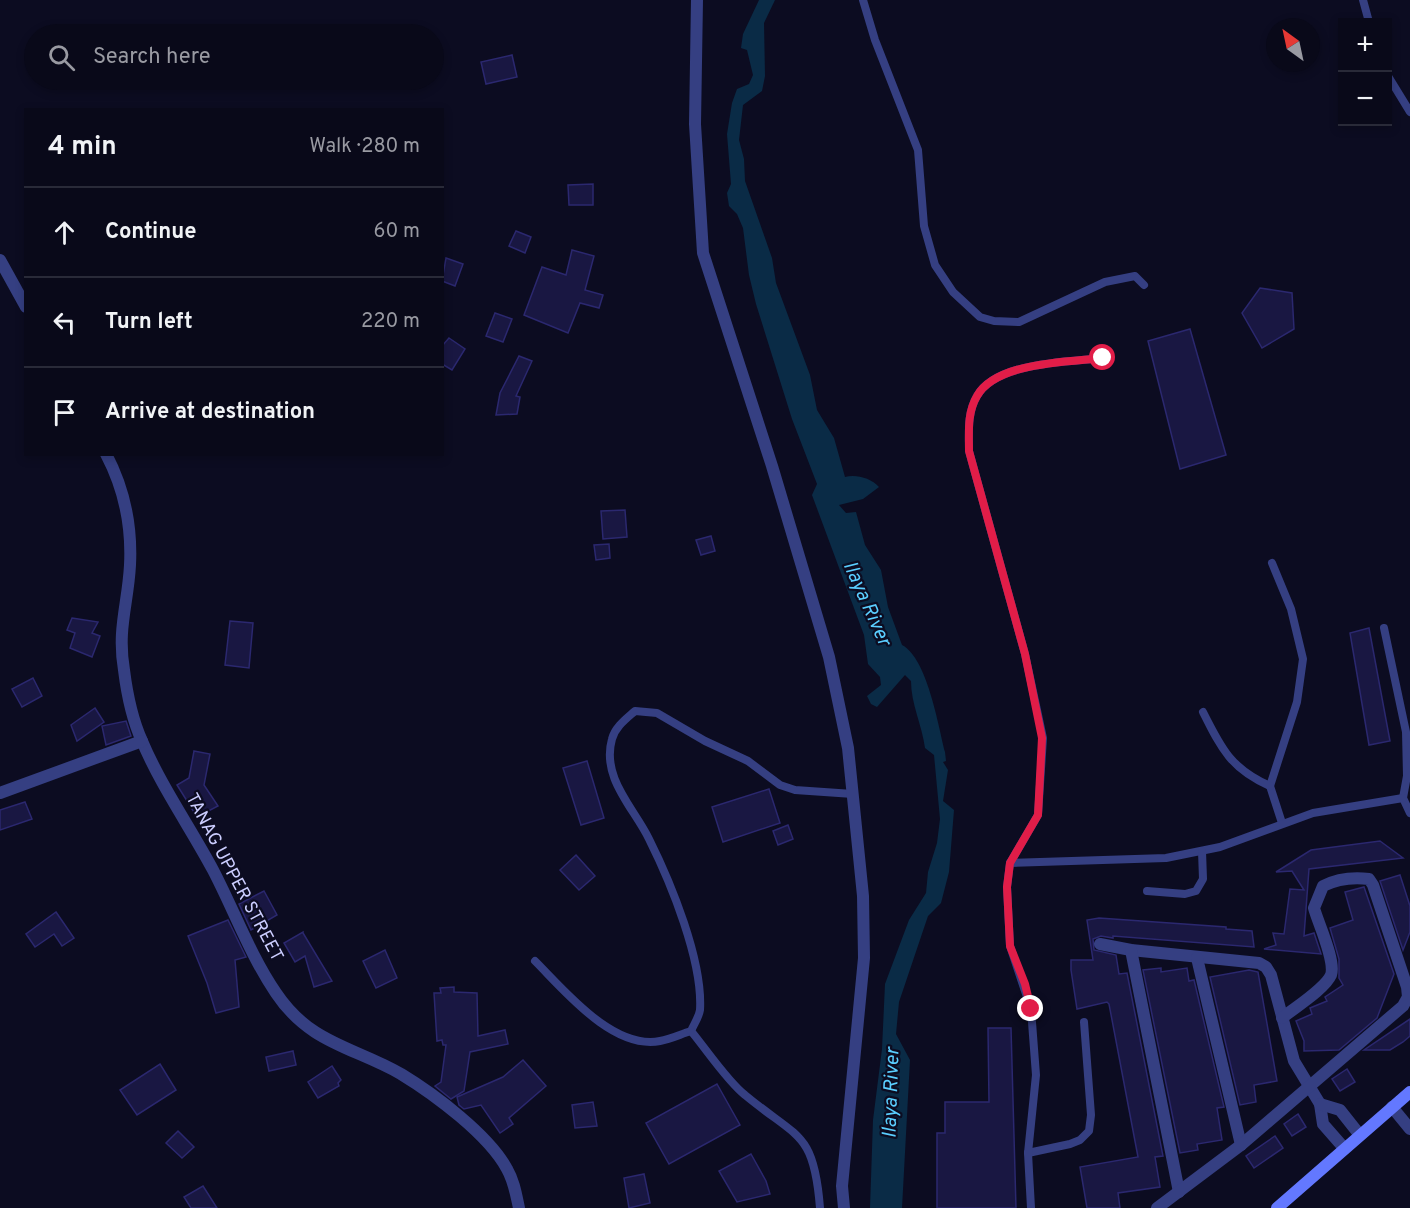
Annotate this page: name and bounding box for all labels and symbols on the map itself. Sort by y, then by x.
north arrow [1266,18,1320,72]
route start [1089,344,1115,370]
water label: Ilaya River [836,557,897,652]
street label: TANAG UPPER STREET [180,790,288,966]
route end [1017,995,1043,1021]
water label: Ilaya River [877,1046,907,1139]

